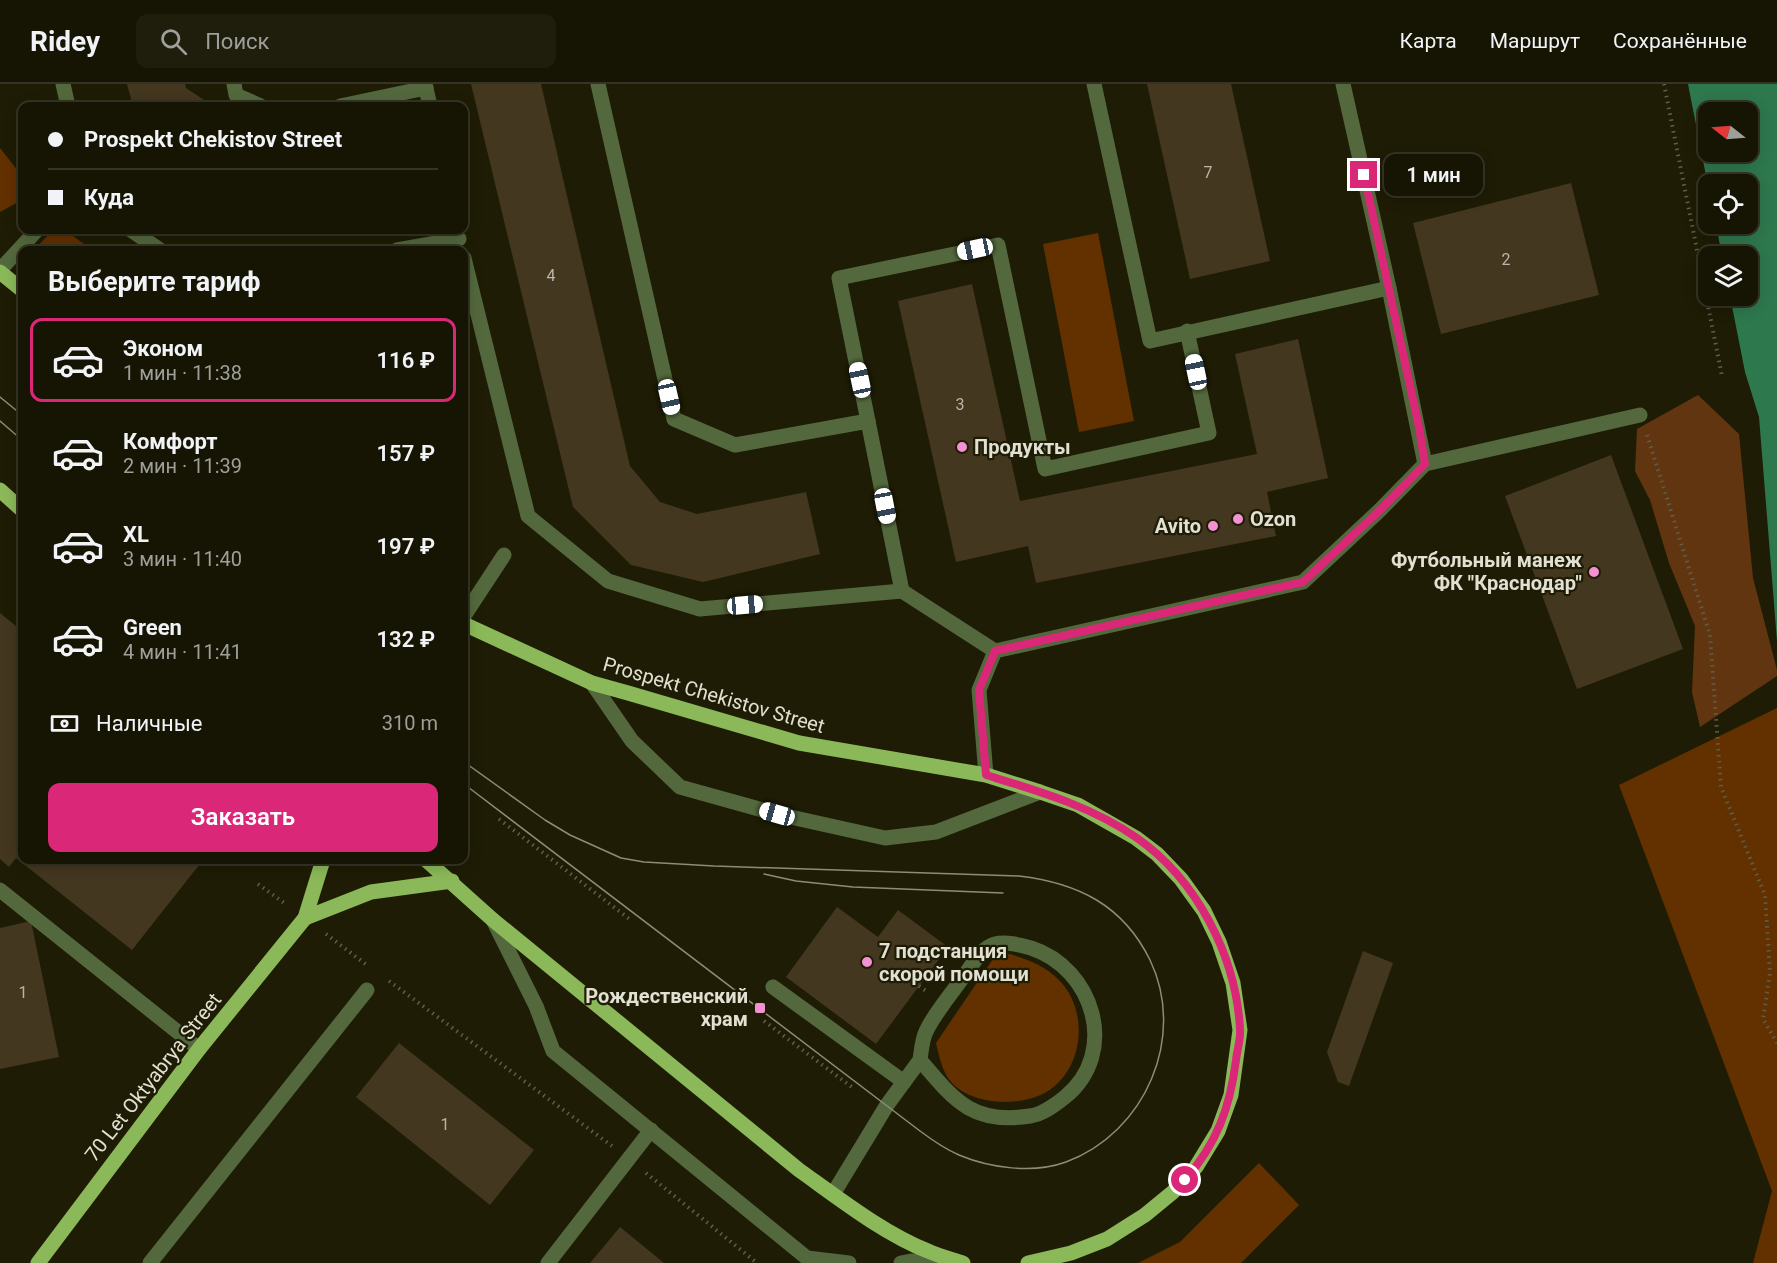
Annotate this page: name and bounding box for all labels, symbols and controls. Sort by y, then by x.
search box [136,14,556,68]
text: Ridey [30,25,100,58]
icon: search [157,25,190,58]
text: Поиск [205,29,270,54]
text: Карта [1400,29,1457,53]
text: Маршрут [1490,29,1580,53]
text: Сохранённые [1613,29,1747,53]
north arrow [1698,102,1758,162]
map controls [1698,102,1758,306]
text: Prospekt Chekistov Street [84,127,342,152]
callout: 1 мин [1385,154,1484,196]
route end [1350,161,1377,188]
house number: 7 [1204,163,1213,182]
text: 1 мин [1406,163,1461,187]
button: locate [1698,174,1758,234]
text: Куда [84,185,134,210]
car [956,236,994,262]
button: layers [1698,246,1758,306]
house number: 2 [1502,250,1511,269]
text: Выберите тариф [48,266,260,298]
house number: 4 [547,266,556,285]
icon: car [51,333,105,387]
text: Эконом [123,336,203,361]
text: 116 ₽ [377,348,435,373]
car [1183,353,1209,391]
text: 1 мин · 11:38 [123,361,242,385]
car [847,361,873,399]
car [656,377,682,417]
house number: 3 [956,395,965,414]
icon: car [51,426,105,480]
text: Комфорт [123,429,218,454]
place label: Продукты [974,435,1071,459]
marker: Продукты [955,440,969,454]
text: 157 ₽ [377,441,435,466]
text: 2 мин · 11:39 [123,454,242,478]
car [873,487,897,525]
place label: Ozon [1250,507,1296,531]
marker: Ozon [1231,512,1245,526]
place label: Avito [1155,514,1201,538]
icon: car [51,519,105,573]
marker: Avito [1206,519,1220,533]
text: XL [123,522,149,547]
text: 197 ₽ [377,534,435,559]
text: 3 мин · 11:40 [123,547,242,571]
place label: Футбольный манеж ФК "Краснодар" [1391,548,1582,595]
marker: Футбольный манеж ФК "Краснодар" [1587,565,1601,579]
car [726,594,764,616]
icon: car [51,612,105,666]
text: Green [123,615,182,640]
text: 132 ₽ [377,627,435,652]
text: 4 мин · 11:41 [123,640,242,664]
street label: Prospekt Chekistov Street [600,652,828,738]
icon: cash [48,707,81,740]
text: Наличные [96,711,202,736]
text: 310 m [382,711,438,735]
button: Заказать [48,783,438,852]
car [757,800,797,828]
place label: 7 подстанция скорой помощи [879,939,1029,986]
marker: 7 подстанция скорой помощи [860,955,874,969]
house number: 1 [19,983,28,1002]
place label: Рождественский храм [585,984,748,1031]
street label: 70 Let Oktyabrya Street [80,988,226,1166]
marker: Рождественский храм [753,1001,767,1015]
house number: 1 [441,1115,450,1134]
route start [1171,1166,1198,1193]

